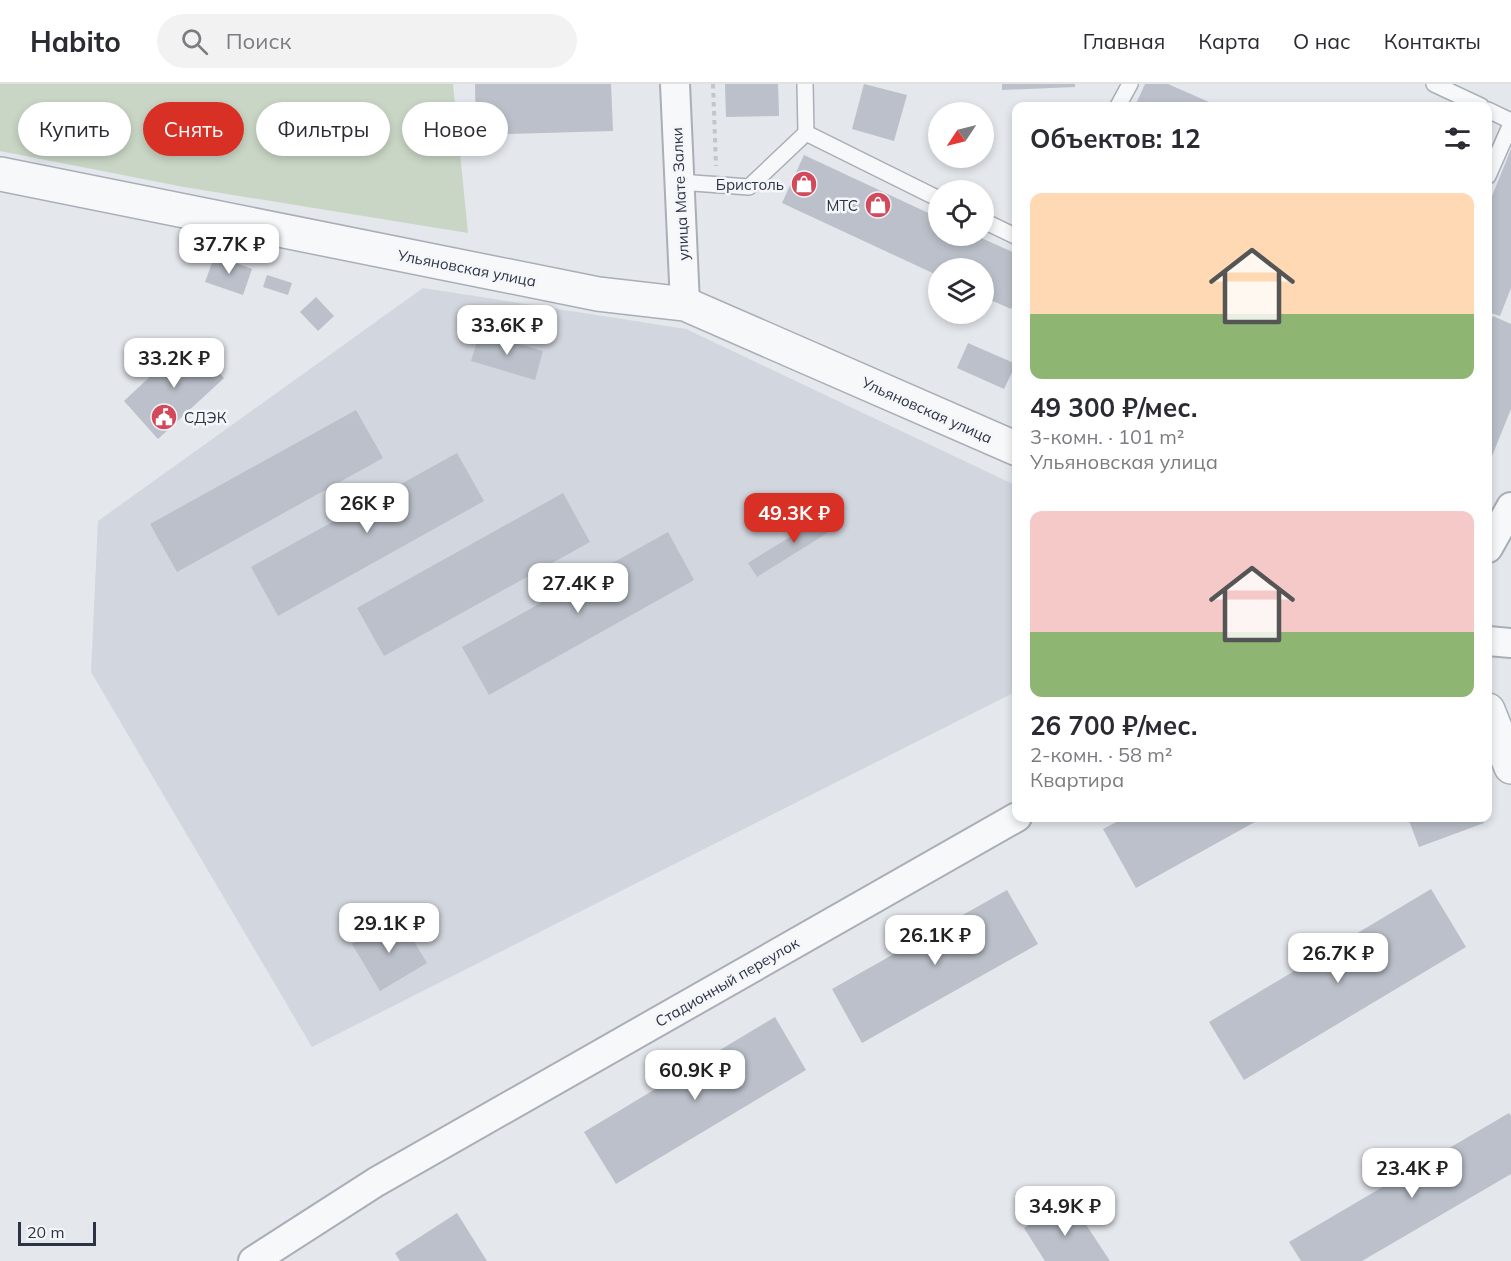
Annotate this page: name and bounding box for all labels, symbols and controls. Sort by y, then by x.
search box [157,14,577,68]
text: Habito [30,24,121,59]
icon: search [178,25,211,58]
text: Поиск [226,27,291,55]
text: Главная [1083,28,1165,54]
text: Карта [1198,28,1260,54]
text: О нас [1293,28,1351,54]
text: Контакты [1384,28,1481,54]
chip: Купить [18,102,131,156]
chip: Снять [143,102,244,156]
chip: Фильтры [256,102,390,156]
chip: Новое [402,102,508,156]
north arrow [928,102,994,168]
map controls [928,102,994,324]
text: Объектов: 12 [1030,122,1201,155]
icon: filters [1441,122,1474,155]
street label: улица Мате Залки [667,127,693,261]
shop icon: Бристоль [789,169,819,199]
place label: Бристоль [716,175,784,194]
button: locate [928,180,994,246]
shop icon: МТС [863,190,893,220]
place label: МТС [826,196,858,215]
pin: 37.7K ₽ [174,224,284,275]
text: 37.7K ₽ [193,231,265,256]
icon: home [1198,232,1306,340]
street label: Ульяновская улица [395,245,538,291]
button: layers [928,258,994,324]
pin: 33.6K ₽ [452,305,562,356]
text: 33.6K ₽ [471,312,543,337]
pin: 33.2K ₽ [119,338,229,389]
text: 33.2K ₽ [138,345,210,370]
street label: Ульяновская улица [858,372,995,447]
text: 49 300 ₽/мес. [1030,391,1197,424]
public building icon: СДЭК [149,402,179,432]
place label: СДЭК [184,408,227,427]
text: 3-комн. · 101 m² [1030,424,1184,449]
text: Ульяновская улица [1030,449,1218,474]
pin: 26K ₽ [325,483,409,534]
text: 26K ₽ [340,490,394,515]
pin: 49.3K ₽ [739,493,849,544]
text: 49.3K ₽ [758,500,830,525]
icon: home [1198,550,1306,658]
pin: 27.4K ₽ [523,563,633,614]
text: 27.4K ₽ [542,570,614,595]
text: 26 700 ₽/мес. [1030,709,1197,742]
text: 2-комн. · 58 m² [1030,742,1172,767]
text: Квартира [1030,767,1124,792]
pin: 29.1K ₽ [334,903,444,954]
text: 29.1K ₽ [353,910,425,935]
pin: 26.1K ₽ [880,915,990,966]
text: 26.1K ₽ [899,922,971,947]
street label: Стадионный переулок [652,933,803,1031]
pin: 26.7K ₽ [1283,933,1393,984]
text: 26.7K ₽ [1302,940,1374,965]
pin: 60.9K ₽ [640,1050,750,1101]
text: 60.9K ₽ [659,1057,731,1082]
pin: 23.4K ₽ [1357,1148,1467,1199]
text: 23.4K ₽ [1376,1155,1448,1180]
pin: 34.9K ₽ [1010,1186,1120,1237]
text: 34.9K ₽ [1029,1193,1101,1218]
scale bar [18,1219,96,1246]
text: 20 m [27,1222,64,1242]

